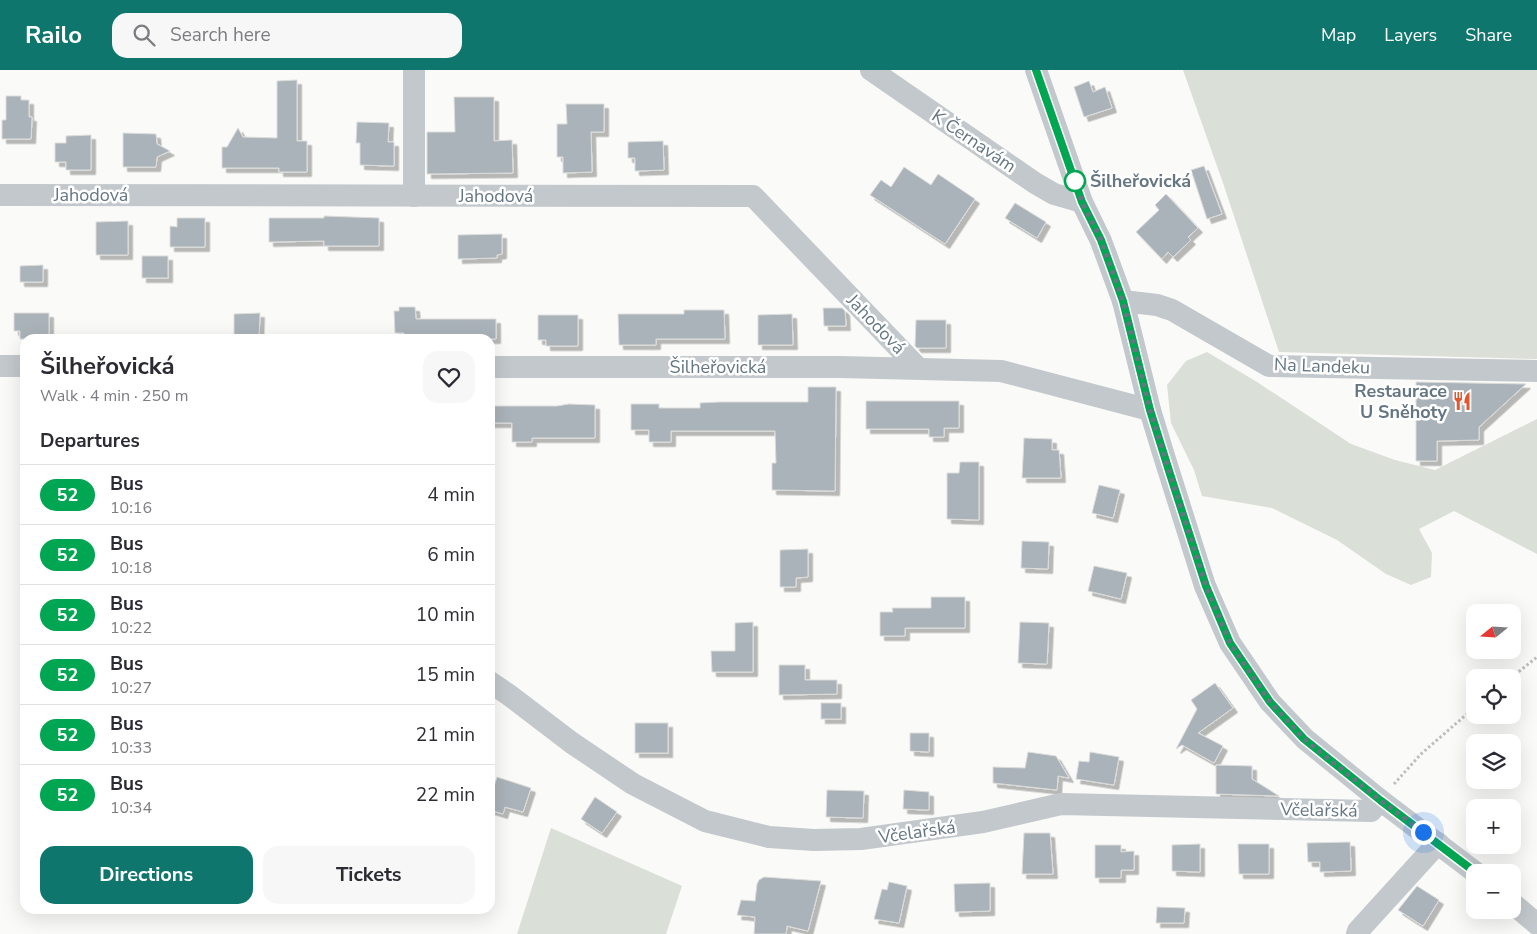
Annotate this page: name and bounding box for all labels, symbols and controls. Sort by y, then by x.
search box [112,13,462,58]
text: Railo [25,19,82,51]
icon: search [130,21,158,49]
text: Search here [170,22,271,48]
text: Map [1321,23,1356,47]
text: Layers [1384,23,1437,47]
text: Share [1465,23,1512,47]
street label: K Černavám [927,104,1021,178]
place label: Šilheřovická [1090,169,1191,193]
marker: Šilheřovická [1064,170,1086,192]
street label: Jahodová [53,183,128,207]
street label: Jahodová [458,184,533,208]
street label: Jahodová [841,288,911,359]
text: Šilheřovická [40,350,175,382]
button: heart [423,351,475,403]
street label: Na Landeku [1274,352,1370,380]
street label: Šilheřovická [670,355,766,379]
place label: Restaurace U Sněhoty [1354,379,1448,424]
text: Walk · 4 min · 250 m [40,385,188,407]
restaurant icon: Restaurace U Sněhoty [1451,390,1473,412]
text: Departures [40,428,140,454]
text: Bus [110,471,143,497]
text: 4 min [427,482,475,508]
text: 52 [57,483,78,507]
text: 10:16 [110,497,152,519]
text: Bus [110,531,143,557]
text: 6 min [427,542,475,568]
text: 52 [57,543,78,567]
text: 10:18 [110,557,152,579]
text: Bus [110,591,143,617]
text: 10 min [416,602,475,628]
text: 52 [57,603,78,627]
north arrow [1466,604,1521,659]
map controls [1466,604,1521,919]
text: 10:22 [110,617,152,639]
text: Bus [110,651,143,677]
text: 15 min [416,662,475,688]
text: 52 [57,663,78,687]
button: locate [1466,669,1521,724]
text: 10:27 [110,677,152,699]
text: Bus [110,711,143,737]
text: 21 min [416,722,475,748]
text: 52 [57,723,78,747]
button: layers [1466,734,1521,789]
text: 10:33 [110,737,152,759]
text: Bus [110,771,143,797]
text: 22 min [416,782,475,808]
text: 52 [57,783,78,807]
text: 10:34 [110,797,152,819]
street label: Včelařská [1279,797,1358,823]
button: + [1466,799,1521,854]
street label: Včelařská [876,815,957,849]
your location [1411,820,1436,845]
button: Directions [40,846,253,904]
button: Tickets [263,846,475,904]
button: − [1466,864,1521,919]

